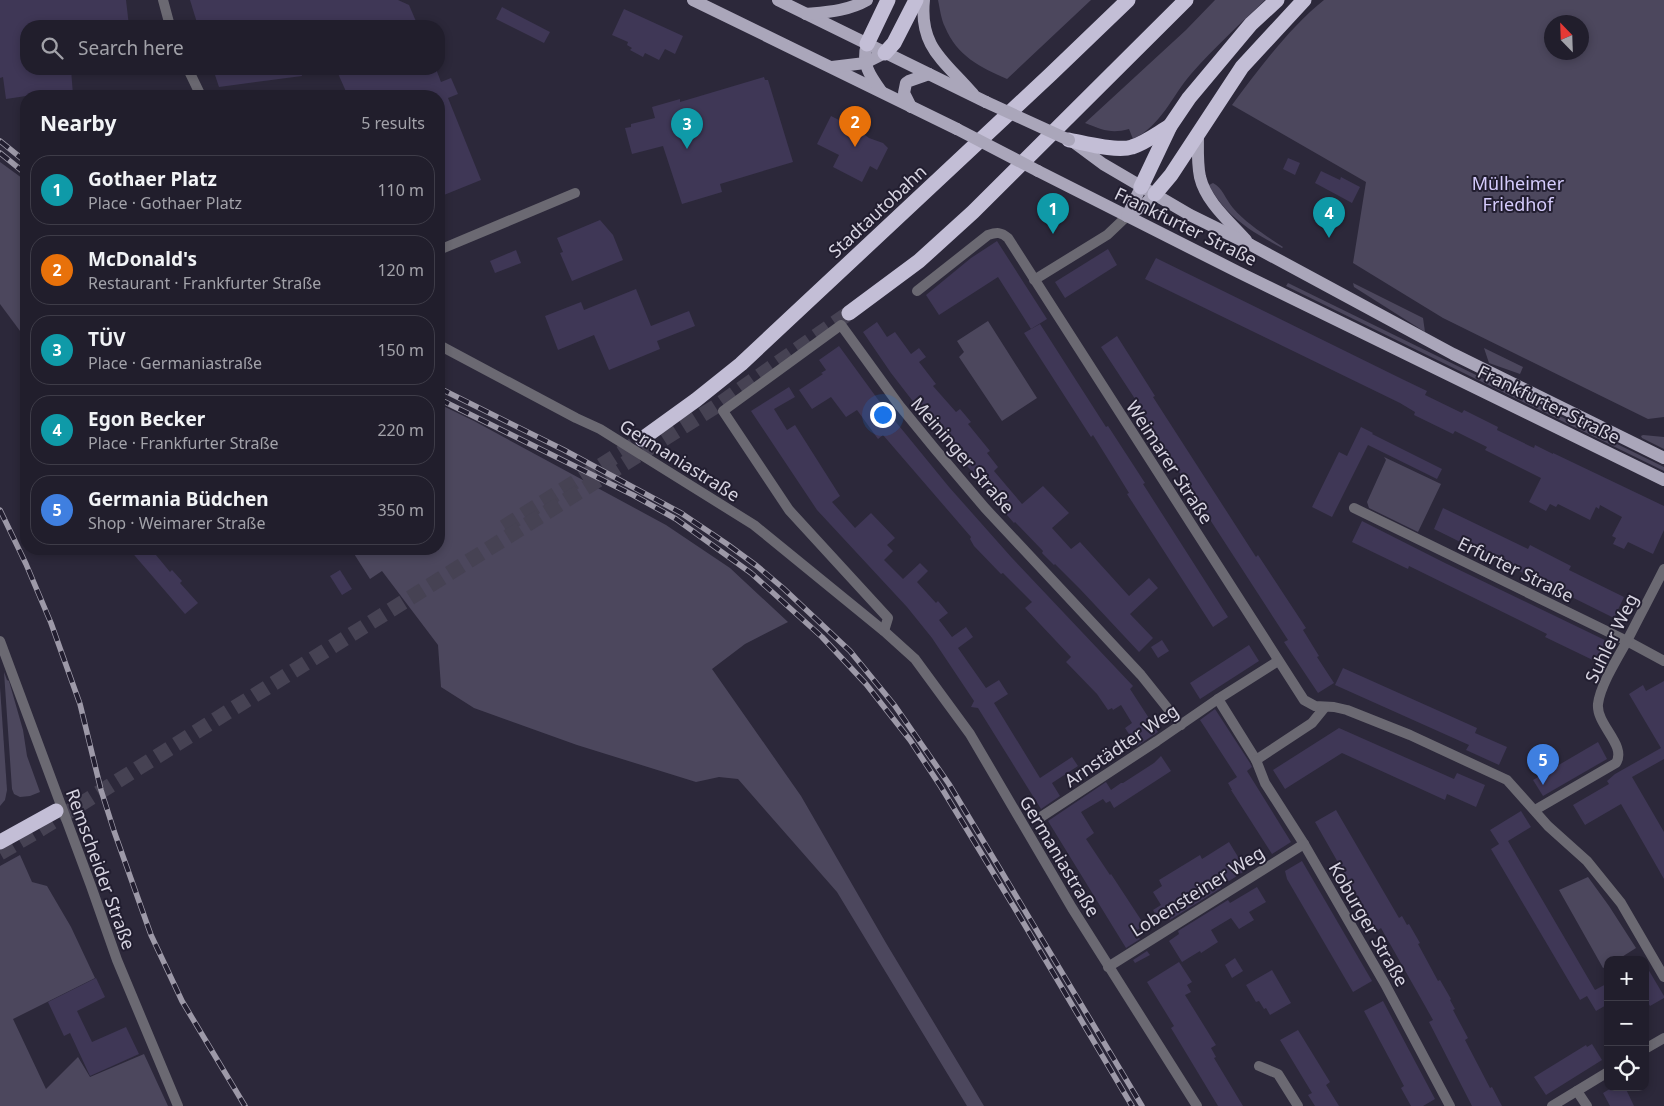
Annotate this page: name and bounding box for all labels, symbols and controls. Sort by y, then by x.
north arrow [1544,15,1589,60]
search box [20,20,445,75]
icon: search [38,34,66,62]
text: Search here [78,35,184,61]
pin: 2 [839,106,871,147]
pin: 3 [671,108,703,149]
text: Nearby [40,109,116,137]
text: 5 results [361,112,425,134]
street label: Stadtautobahn [823,159,931,263]
text: Gothaer Platz [88,166,217,192]
park label: Mülheimer Friedhof [1472,171,1565,216]
text: 1 [52,179,62,201]
text: 110 m [377,179,424,201]
street label: Frankfurter Straße [1111,181,1261,271]
text: Place · Gothaer Platz [88,192,242,214]
pin: 1 [1037,193,1069,234]
pin: 4 [1313,197,1345,238]
text: McDonald's [88,246,197,272]
text: 2 [52,259,62,281]
text: 120 m [377,259,424,281]
text: Restaurant · Frankfurter Straße [88,272,321,294]
text: TÜV [88,326,126,352]
text: 3 [52,339,62,361]
text: 150 m [377,339,424,361]
text: Place · Germaniastraße [88,352,262,374]
street label: Frankfurter Straße [1474,359,1624,449]
street label: Meininger Straße [906,392,1020,518]
street label: Weimarer Straße [1121,396,1219,528]
your location [870,402,896,428]
text: Egon Becker [88,406,205,432]
street label: Germaniastraße [615,413,745,507]
text: 4 [52,419,62,441]
text: 220 m [377,419,424,441]
text: Place · Frankfurter Straße [88,432,279,454]
text: Germania Büdchen [88,486,269,512]
text: 5 [52,499,62,521]
text: 350 m [377,499,424,521]
text: Shop · Weimarer Straße [88,512,265,534]
street label: Erfurter Straße [1454,531,1578,607]
street label: Suhler Weg [1579,589,1643,687]
street label: Arnstädter Weg [1059,698,1183,792]
pin: 5 [1527,744,1559,785]
street label: Remscheider Straße [61,785,141,953]
street label: Germaniastraße [1014,791,1106,921]
street label: Lobensteiner Weg [1126,840,1268,942]
street label: Koburger Straße [1324,857,1414,991]
map controls [1604,956,1649,1091]
button: + [1604,956,1649,1001]
button: − [1604,1001,1649,1046]
button: locate [1604,1046,1649,1091]

